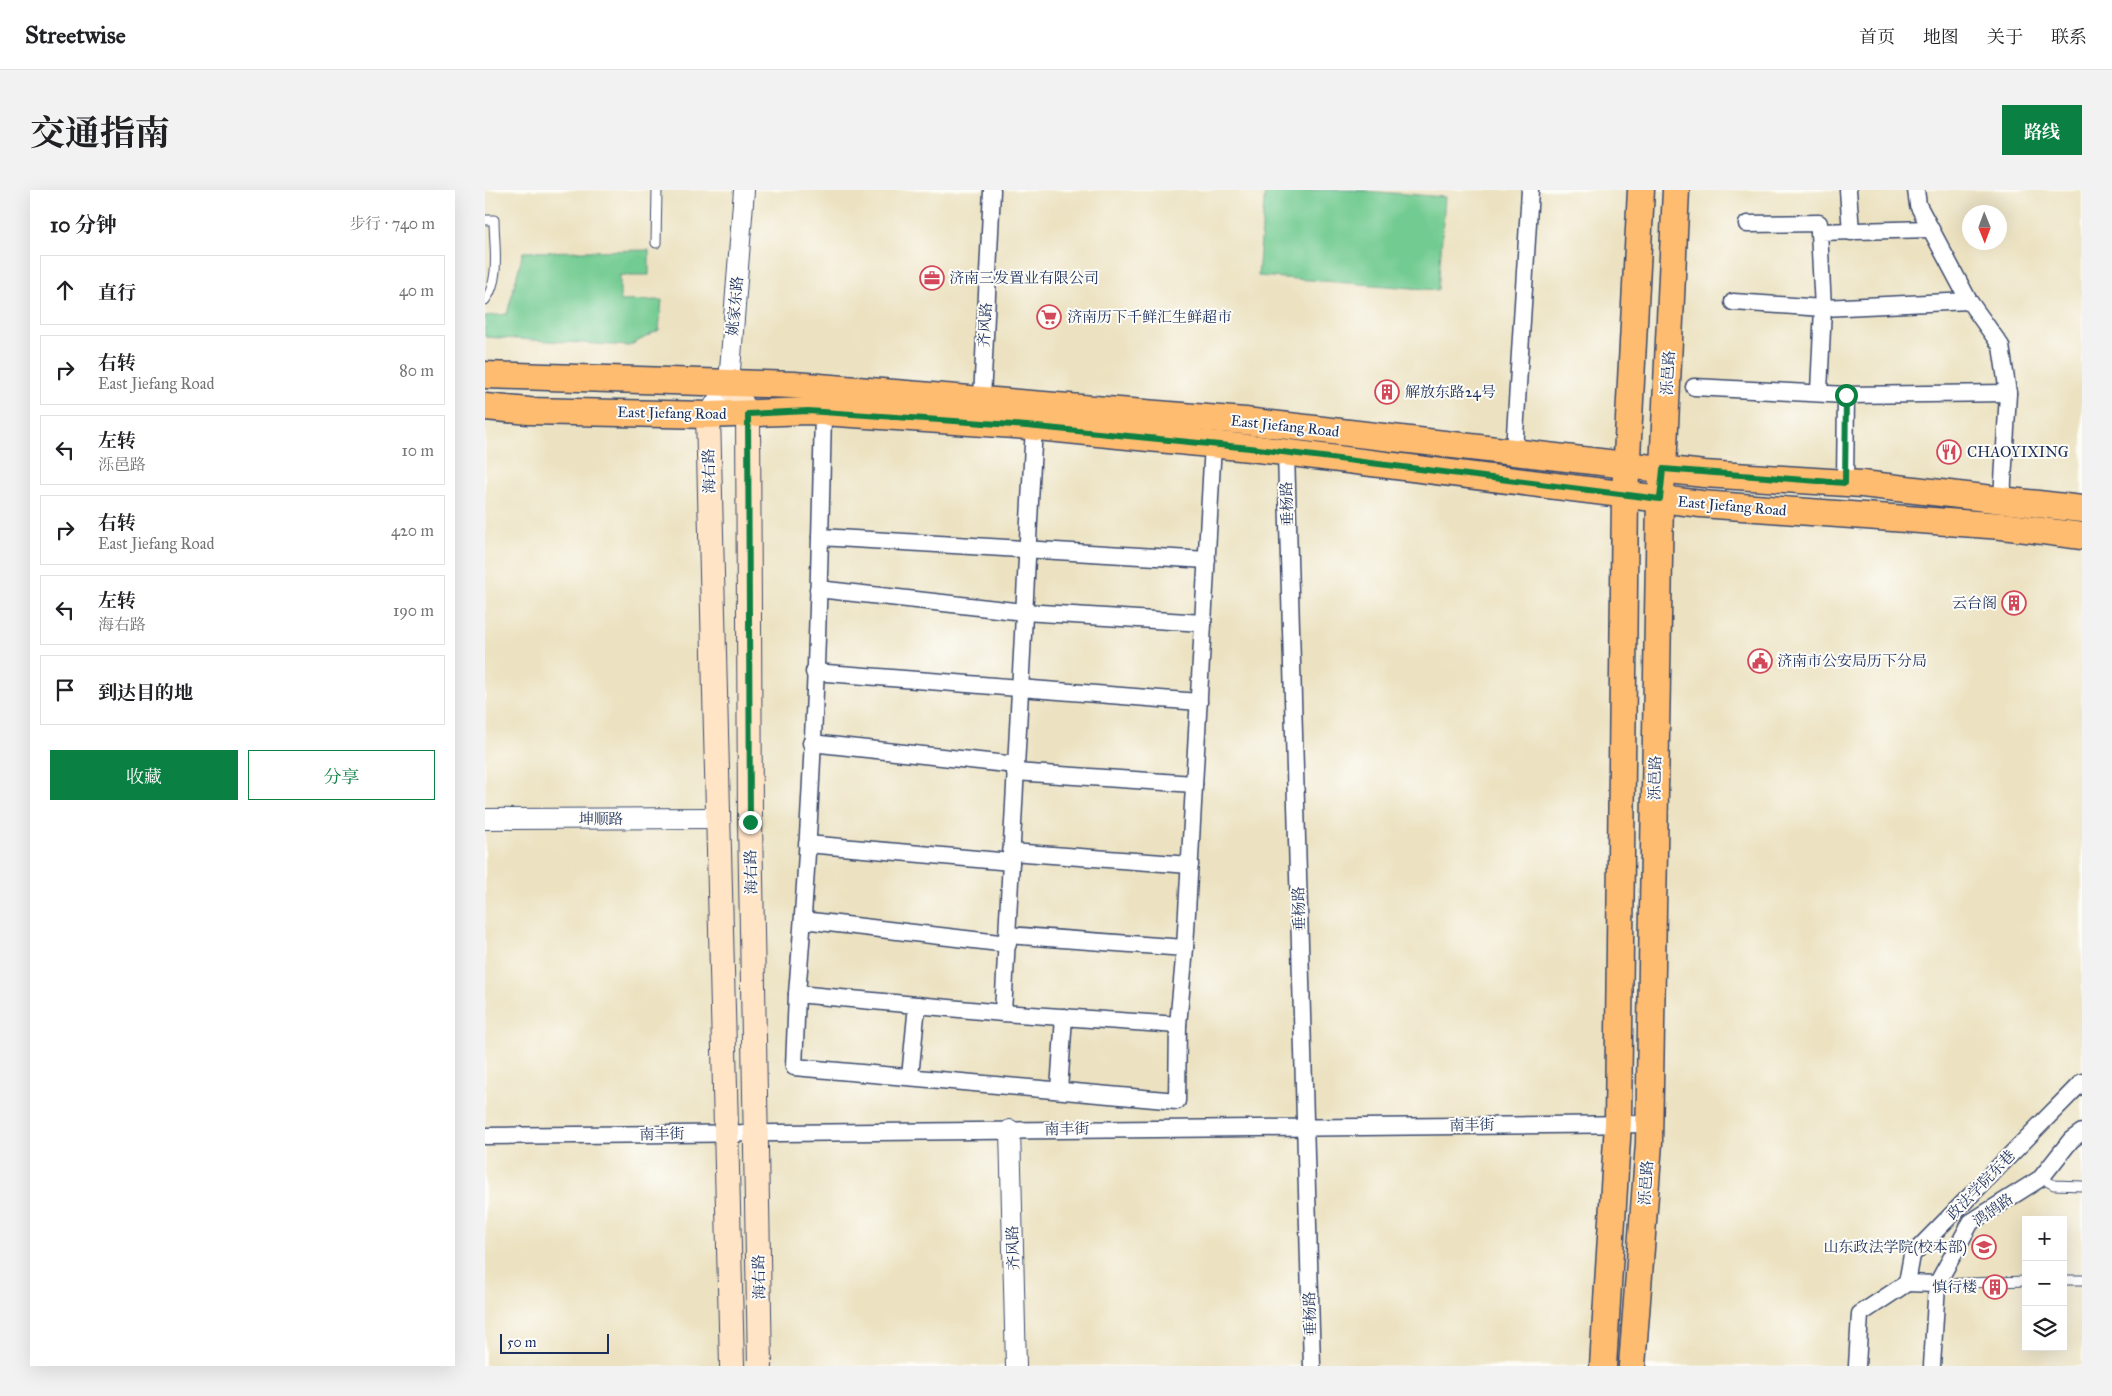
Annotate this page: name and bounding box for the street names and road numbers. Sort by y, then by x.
street label: 姚家东路 [723,275,747,337]
street label: 齐风路 [975,302,995,348]
street label: 泺邑路 [1658,350,1678,396]
street label: East Jiefang Road [617,403,727,424]
street label: East Jiefang Road [1230,411,1341,442]
street label: 海右路 [700,448,718,494]
street label: 垂杨路 [1277,481,1297,527]
street label: East Jiefang Road [1677,492,1788,521]
street label: 泺邑路 [1646,755,1664,801]
street label: 坤顺路 [578,810,624,828]
street label: 海右路 [742,849,760,895]
street label: 垂杨路 [1289,886,1309,932]
street label: 南丰街 [1449,1116,1495,1134]
street label: 南丰街 [1044,1120,1090,1138]
street label: 南丰街 [639,1125,685,1143]
street label: 政法学院东巷 [1943,1146,2019,1224]
street label: 泺邑路 [1635,1160,1657,1206]
street label: 鸿鹄路 [1969,1190,2017,1230]
street label: 齐风路 [1003,1225,1023,1271]
street label: 海右路 [750,1254,768,1300]
street label: 垂杨路 [1300,1291,1320,1337]

